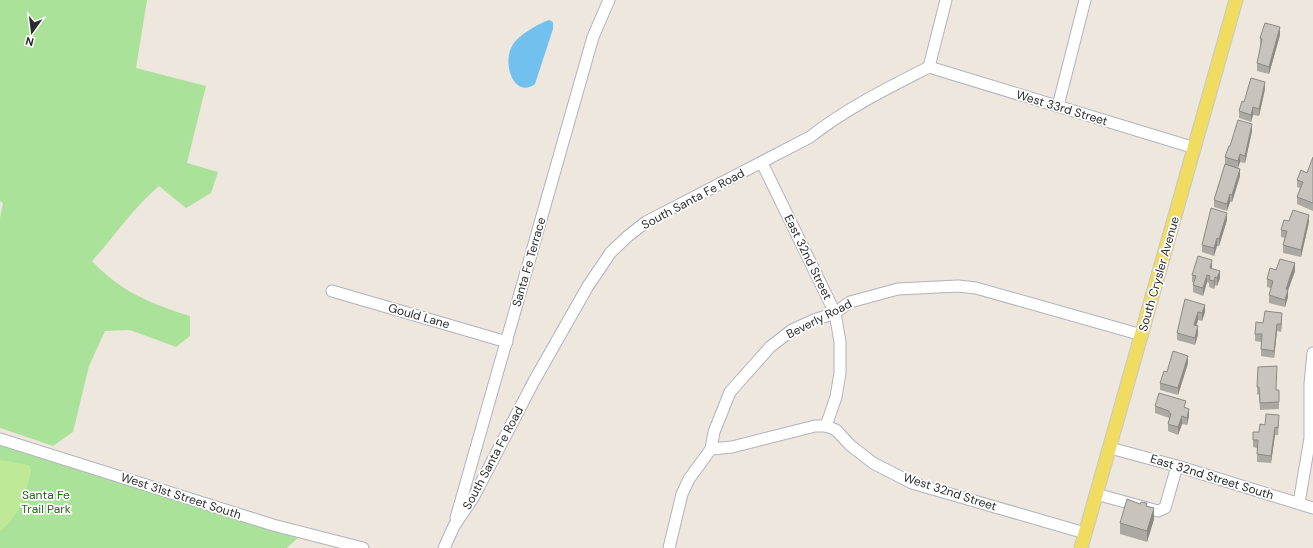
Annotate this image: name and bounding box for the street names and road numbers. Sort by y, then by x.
street label: West 33rd Street [1014,87,1110,130]
street label: South Santa Fe Road [639,165,747,233]
street label: East 32nd Street [781,212,836,302]
street label: South Crysler Avenue [1135,214,1183,333]
street label: Santa Fe Terrace [509,215,549,309]
street label: Beverly Road [783,296,855,342]
street label: Gould Lane [386,300,452,332]
street label: South Santa Fe Road [459,404,527,512]
street label: East 32nd Street South [1148,451,1276,503]
street label: West 31st Street South [119,469,243,523]
street label: West 32nd Street [901,469,999,515]

